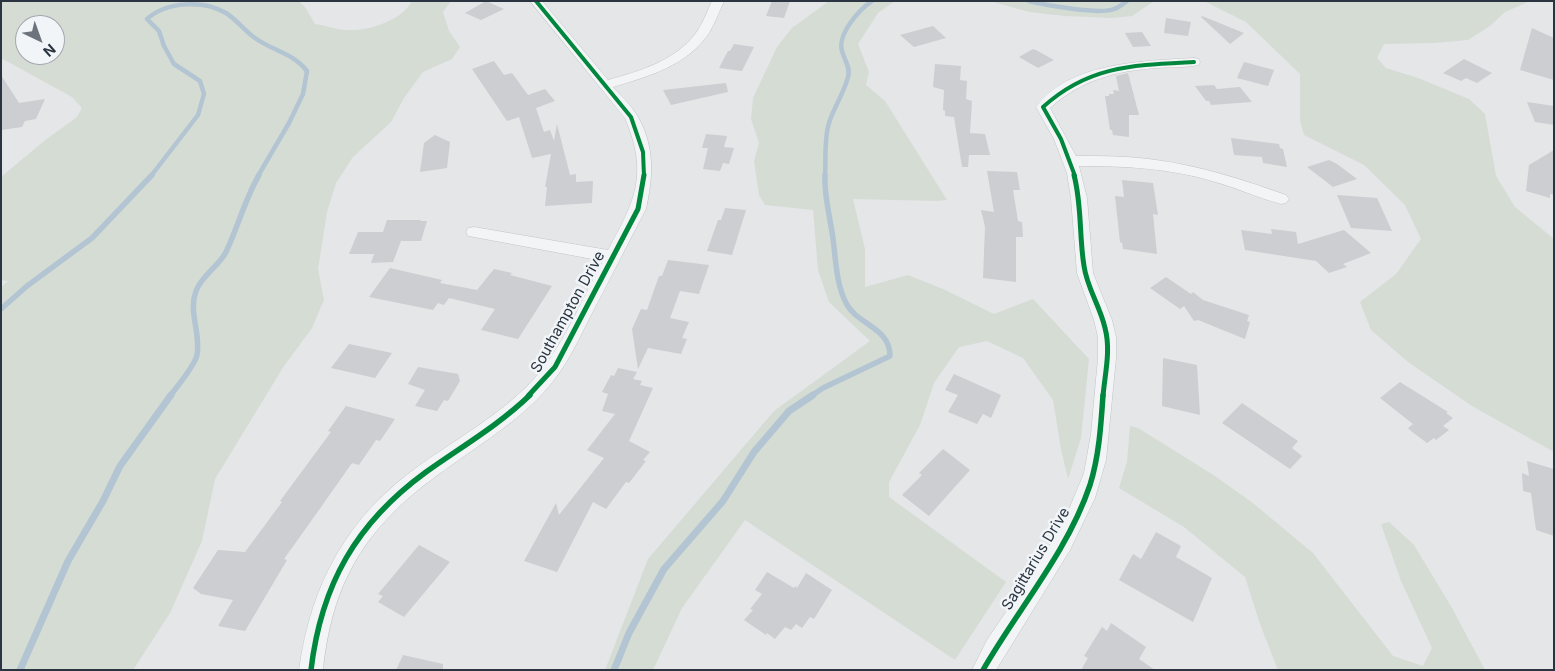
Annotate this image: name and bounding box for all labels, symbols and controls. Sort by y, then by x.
north arrow [15,15,65,65]
text: N [40,41,59,61]
street label: Southampton Drive [527,248,609,376]
street label: Sagittarius Drive [998,504,1074,614]

